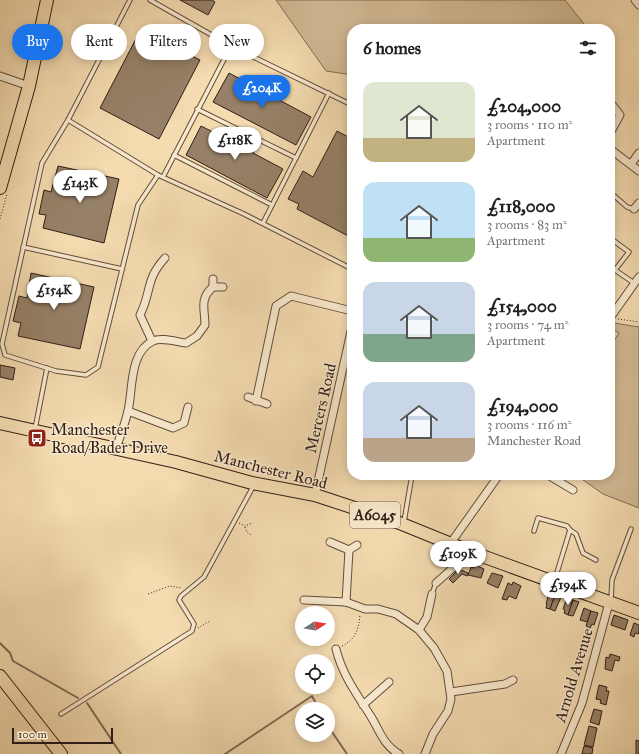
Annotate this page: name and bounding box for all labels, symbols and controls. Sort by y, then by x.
chip: Buy [12,24,63,60]
chip: Rent [71,24,127,60]
chip: Filters [135,24,201,60]
chip: New [209,24,264,60]
icon: filters [577,37,599,59]
text: 6 homes [363,38,421,59]
pin: £204K [234,75,290,109]
text: £204K [242,80,282,96]
text: £204,000 [487,96,561,117]
icon: home [395,98,443,146]
text: 3 rooms · 110 m² [487,117,572,133]
pin: £118K [207,127,263,161]
text: £118K [217,132,253,148]
text: Apartment [487,133,545,149]
pin: £143K [52,170,108,204]
text: £143K [62,175,98,191]
text: £118,000 [487,196,555,217]
icon: home [395,198,443,246]
text: 3 rooms · 83 m² [487,217,567,233]
text: Apartment [487,233,545,249]
pin: £154K [26,277,82,311]
text: £154K [36,282,72,298]
text: £154,000 [487,296,557,317]
icon: home [395,298,443,346]
text: 3 rooms · 74 m² [487,317,569,333]
text: Apartment [487,333,545,349]
street label: Mercers Road [301,361,340,455]
text: £194,000 [487,396,558,417]
icon: home [395,398,443,446]
text: 3 rooms · 116 m² [487,417,572,433]
place label: Manchester Road/Bader Drive [51,420,168,457]
bus stop icon: Manchester Road/Bader Drive [26,427,48,449]
text: Manchester Road [487,433,581,449]
street label: Manchester Road [212,446,329,493]
road number: A6045 [350,502,400,528]
pin: £109K [430,541,486,575]
text: £109K [439,546,477,562]
pin: £194K [540,572,596,606]
text: £194K [549,577,587,593]
north arrow [295,606,335,646]
map controls [295,606,335,742]
street label: Arnold Avenue [550,626,597,725]
button: locate [295,654,335,694]
button: layers [295,702,335,742]
scale bar [12,726,113,745]
text: 100 m [18,728,47,741]

